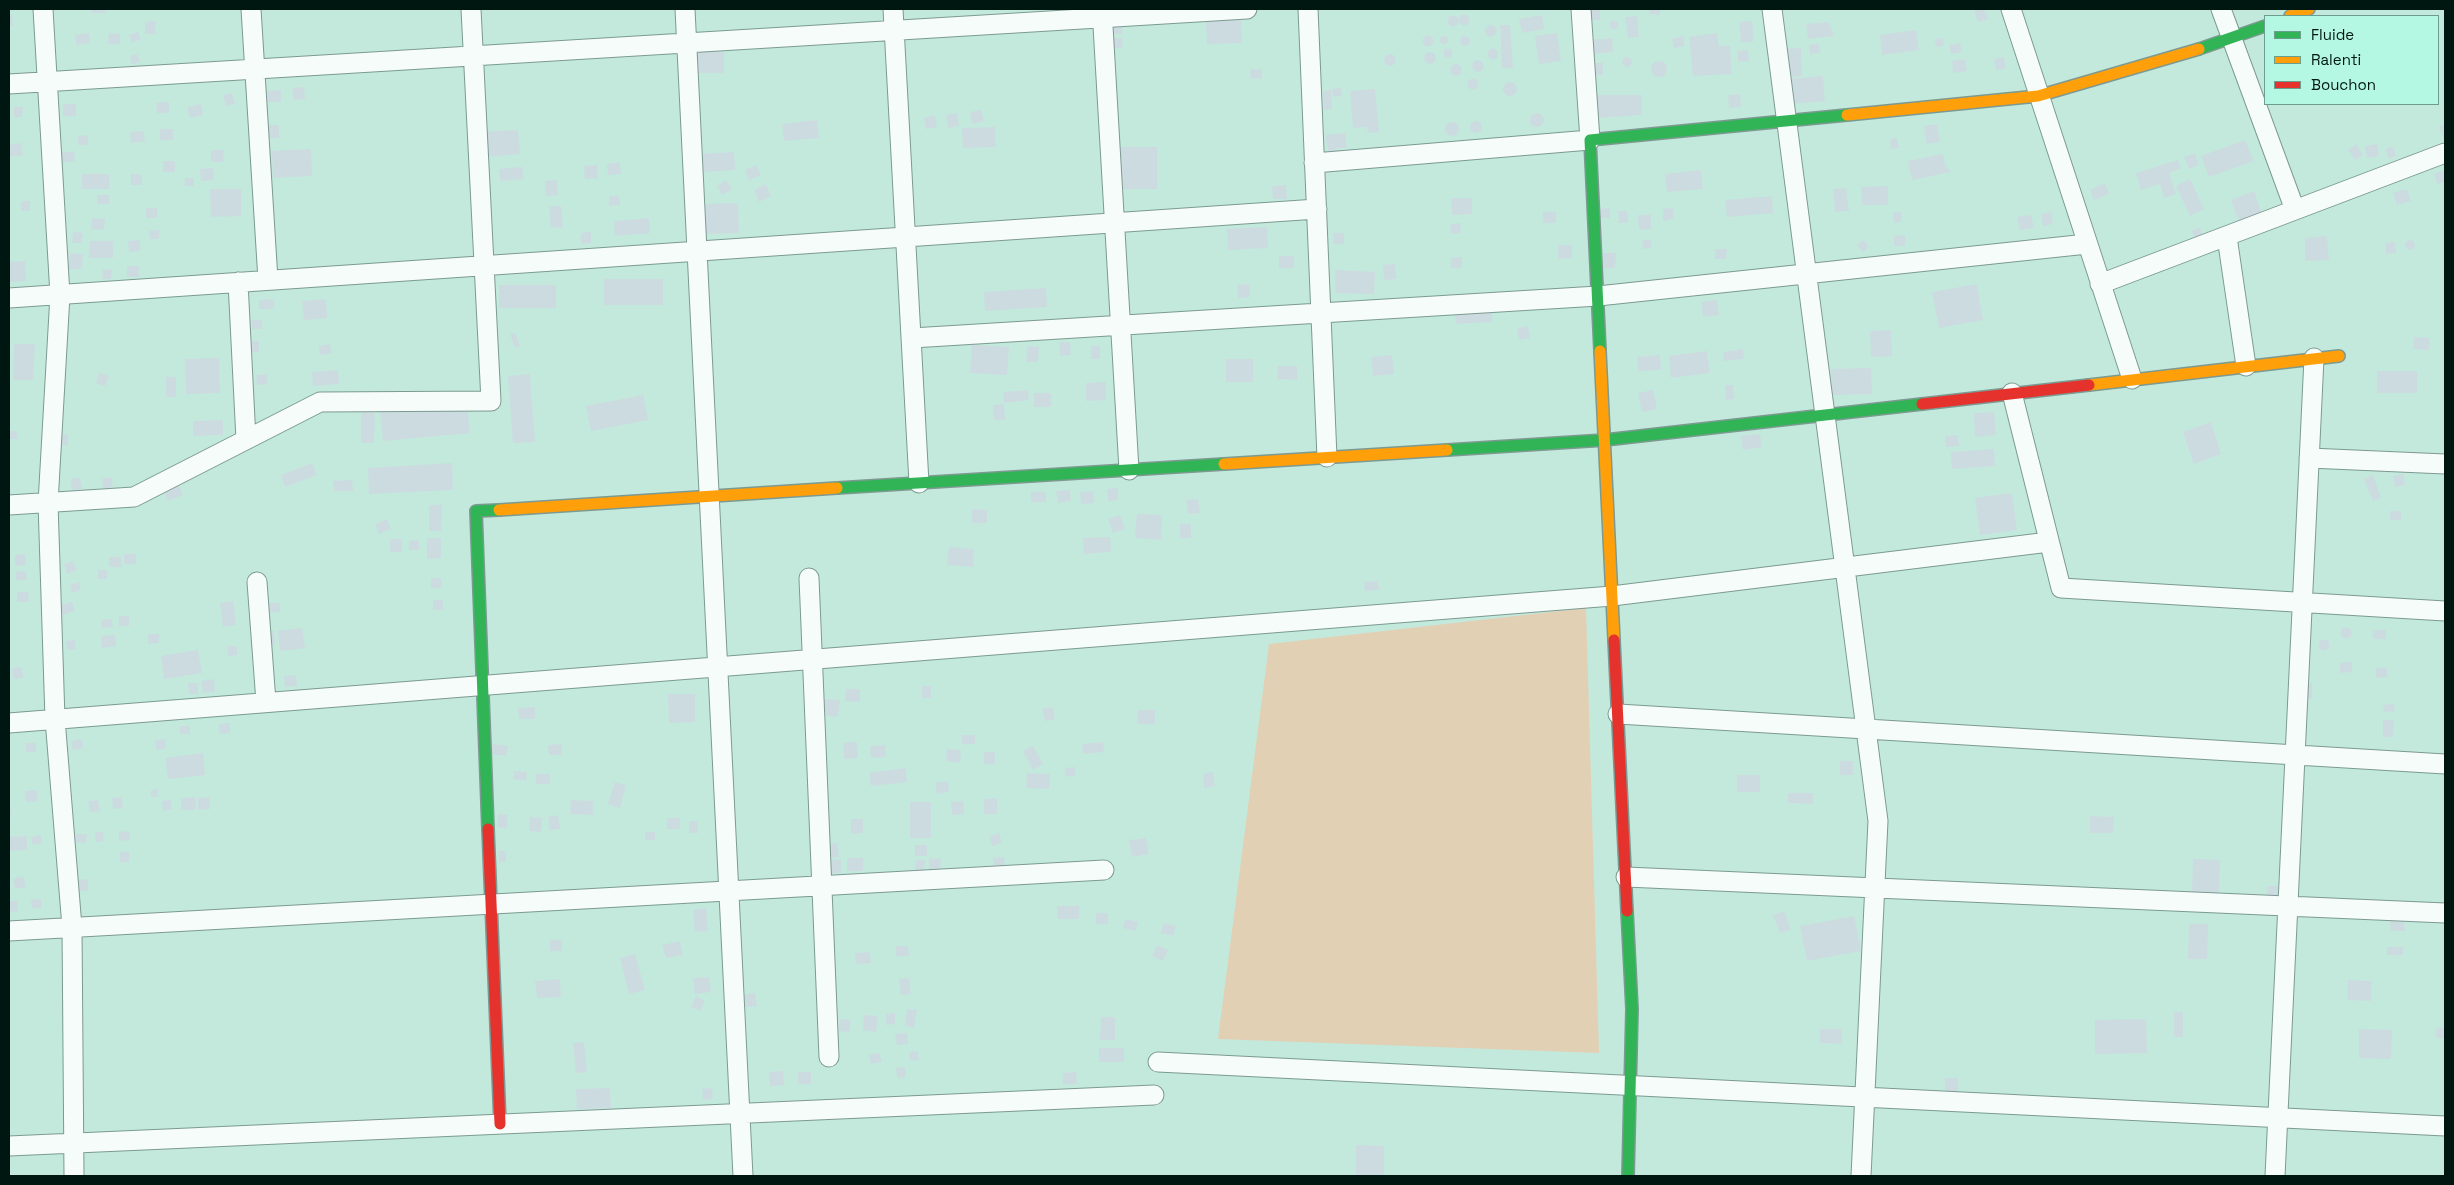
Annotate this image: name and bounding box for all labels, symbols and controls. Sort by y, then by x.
legend [2264,15,2439,105]
text: Fluide [2311,25,2354,44]
text: Ralenti [2311,50,2361,69]
text: Bouchon [2311,75,2376,94]

